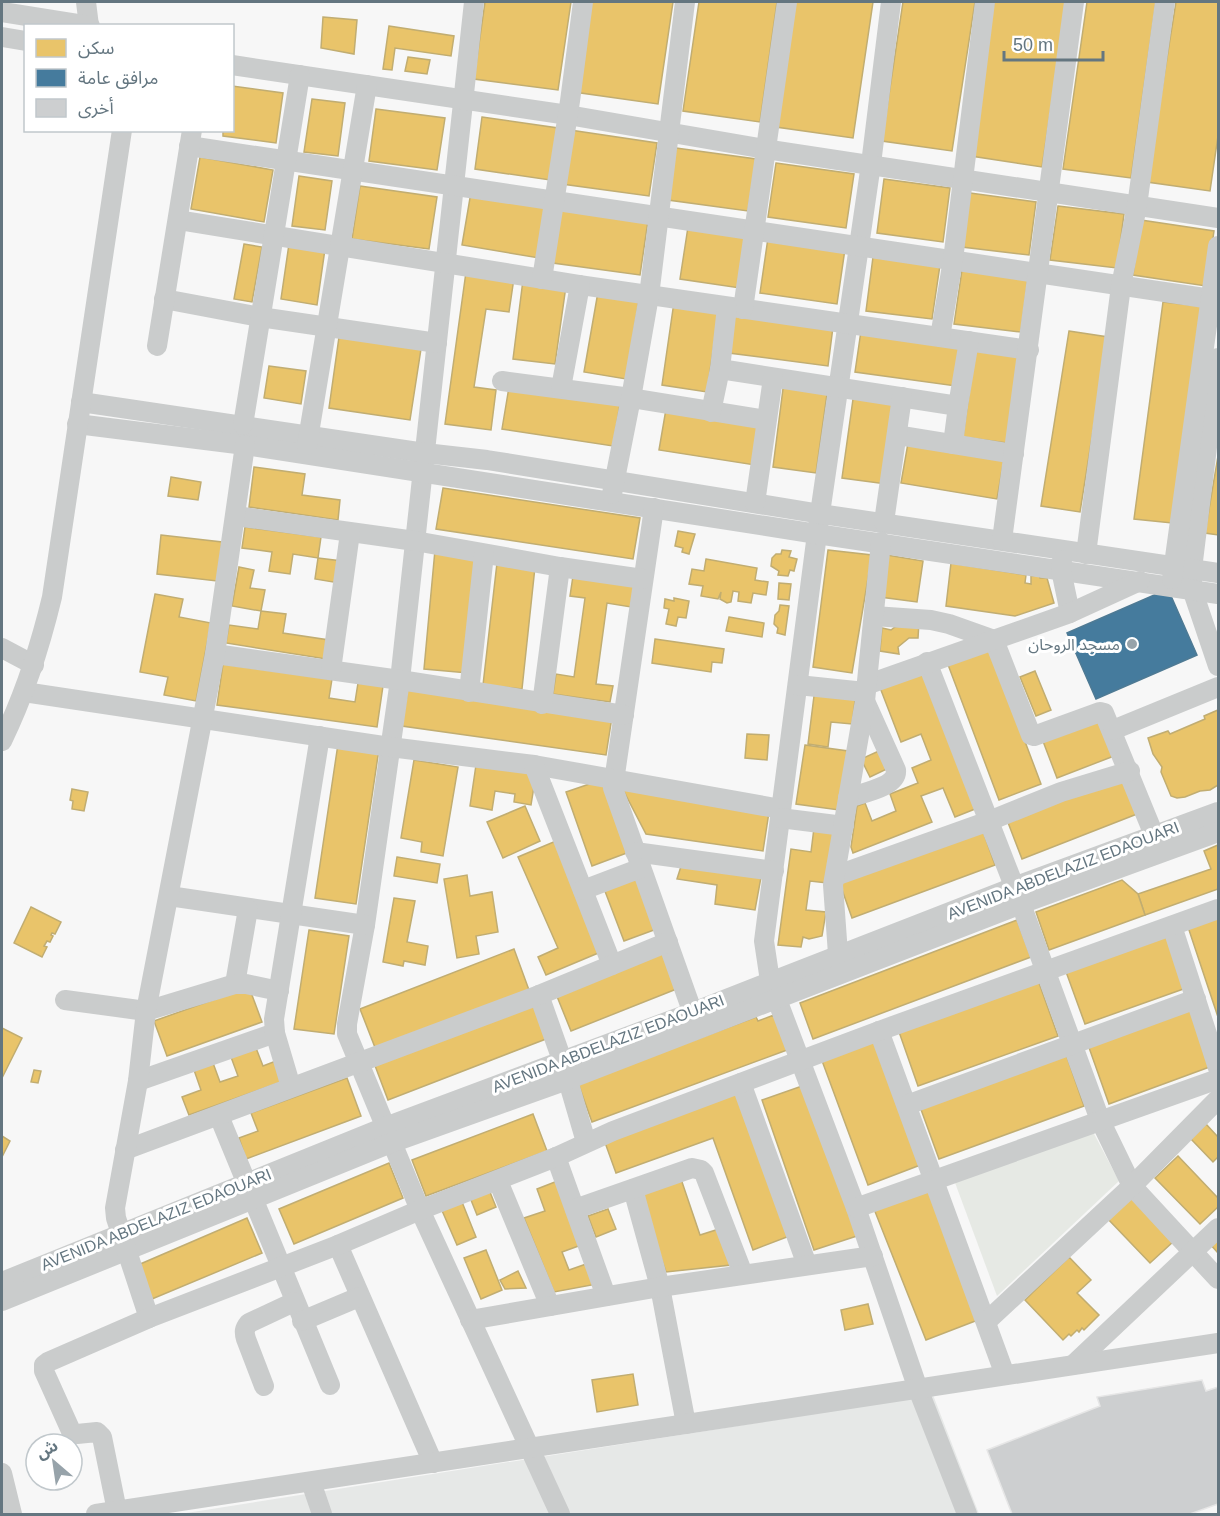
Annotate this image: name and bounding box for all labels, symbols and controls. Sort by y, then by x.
legend [24,24,234,132]
scale bar [1004,24,1103,62]
text: 50 m [1013,35,1053,55]
text: سكن [78,38,114,59]
text: مرافق عامة [78,68,159,89]
text: أخرى [78,97,114,119]
place label: مسجد الروحان [1028,636,1120,654]
marker: مسجد الروحان [1125,637,1139,651]
street label: AVENIDA ABDELAZIZ EDAOUARI [945,818,1181,923]
street label: AVENIDA ABDELAZIZ EDAOUARI [490,991,726,1096]
street label: AVENIDA ABDELAZIZ EDAOUARI [39,1165,274,1274]
north arrow [24,1432,84,1492]
text: ش [33,1437,61,1463]

